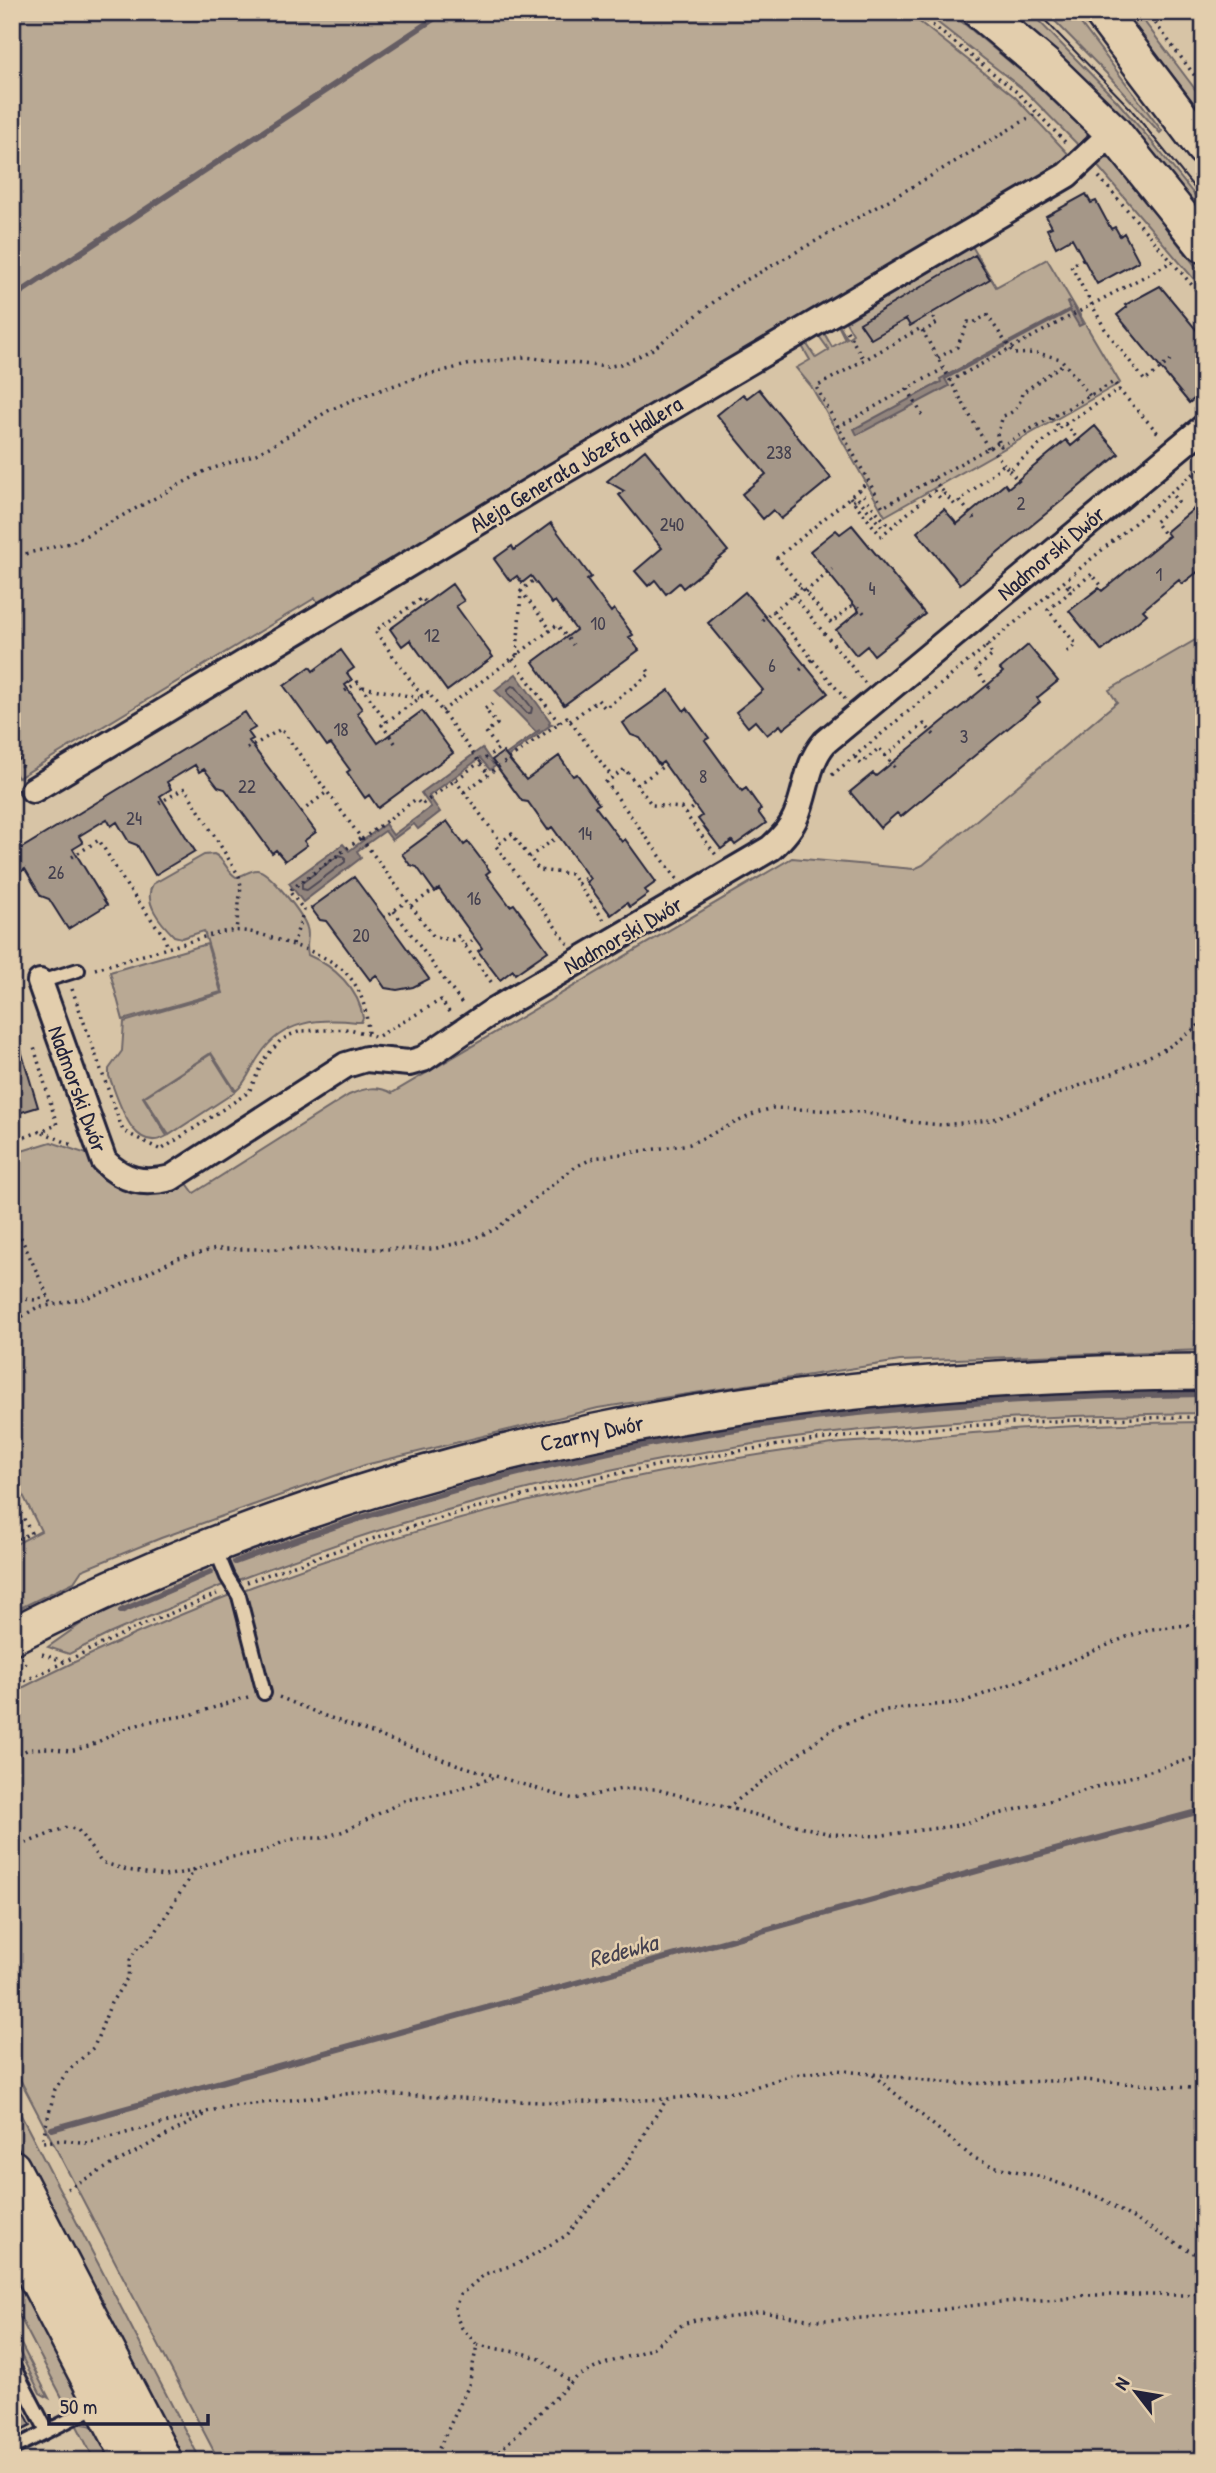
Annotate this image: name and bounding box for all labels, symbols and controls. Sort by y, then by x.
street label: Aleja Generała Józefa Hallera [464,388,688,539]
house number: 238 [766,439,792,465]
house number: 2 [1017,490,1026,516]
street label: Nadmorski Dwór [990,498,1112,607]
house number: 240 [660,511,684,537]
house number: 1 [1156,561,1163,587]
house number: 4 [868,575,876,601]
house number: 10 [590,610,606,636]
house number: 12 [424,622,440,648]
house number: 6 [768,652,776,678]
house number: 18 [333,716,349,742]
house number: 3 [960,723,968,749]
house number: 8 [699,763,707,789]
house number: 22 [238,773,256,799]
house number: 24 [126,805,142,831]
house number: 14 [578,820,592,846]
house number: 26 [48,859,64,885]
house number: 16 [467,885,481,911]
street label: Nadmorski Dwór [558,888,688,981]
house number: 20 [352,922,370,948]
street label: Nadmorski Dwór [41,1021,116,1157]
street label: Czarny Dwór [537,1406,647,1459]
water label: Redewka [585,1925,663,1975]
north arrow [1100,2358,1170,2428]
text: N [1108,2372,1135,2394]
scale bar [49,2382,208,2426]
text: 50 m [60,2392,97,2421]

